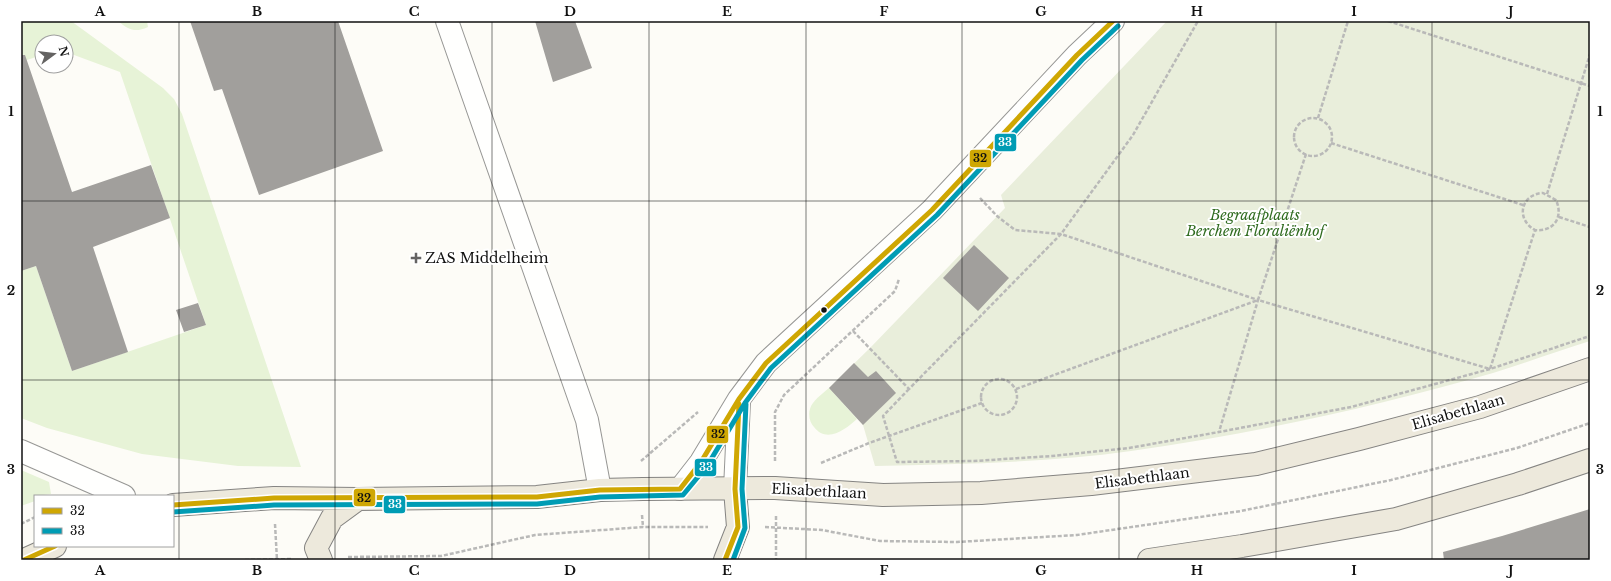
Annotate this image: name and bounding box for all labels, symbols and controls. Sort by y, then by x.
text: A [94,3,106,20]
text: B [252,3,262,20]
text: C [409,3,420,20]
text: D [564,3,576,20]
text: E [722,3,732,20]
text: F [880,3,889,20]
text: G [1035,3,1047,20]
text: H [1191,3,1203,20]
text: I [1351,3,1357,20]
text: J [1505,3,1514,20]
north arrow [34,34,74,74]
text: N [56,45,72,59]
text: 1 [8,103,14,120]
text: 1 [1597,103,1603,120]
line badge: 33 [994,133,1017,152]
text: 33 [998,135,1012,149]
line badge: 32 [969,149,992,168]
text: 32 [973,151,987,165]
park label: Begraafplaats Berchem Floraliënhof [1185,206,1327,240]
place label: ZAS Middelheim [425,249,549,267]
marker: ZAS Middelheim [410,252,422,264]
text: 2 [7,282,15,299]
text: 2 [1596,282,1604,299]
unlabelled marker [819,305,829,315]
street label: Elisabethlaan [1410,390,1507,434]
line badge: 32 [706,425,729,444]
text: 32 [711,427,725,441]
line badge: 33 [694,458,717,477]
text: 33 [699,460,713,474]
text: 3 [7,461,15,478]
text: 3 [1596,461,1604,478]
street label: Elisabethlaan [1094,463,1191,493]
street label: Elisabethlaan [771,480,867,503]
line badge: 32 [353,488,376,507]
text: 32 [357,491,371,505]
legend [34,495,174,547]
line badge: 33 [383,495,406,514]
text: 33 [388,497,402,511]
text: 32 [70,503,85,518]
text: 33 [70,523,85,538]
text: A [94,562,106,579]
text: B [252,562,262,579]
text: C [409,562,420,579]
text: D [564,562,576,579]
text: E [722,562,732,579]
text: F [880,562,889,579]
text: G [1035,562,1047,579]
text: H [1191,562,1203,579]
text: I [1351,562,1357,579]
text: J [1505,562,1514,579]

